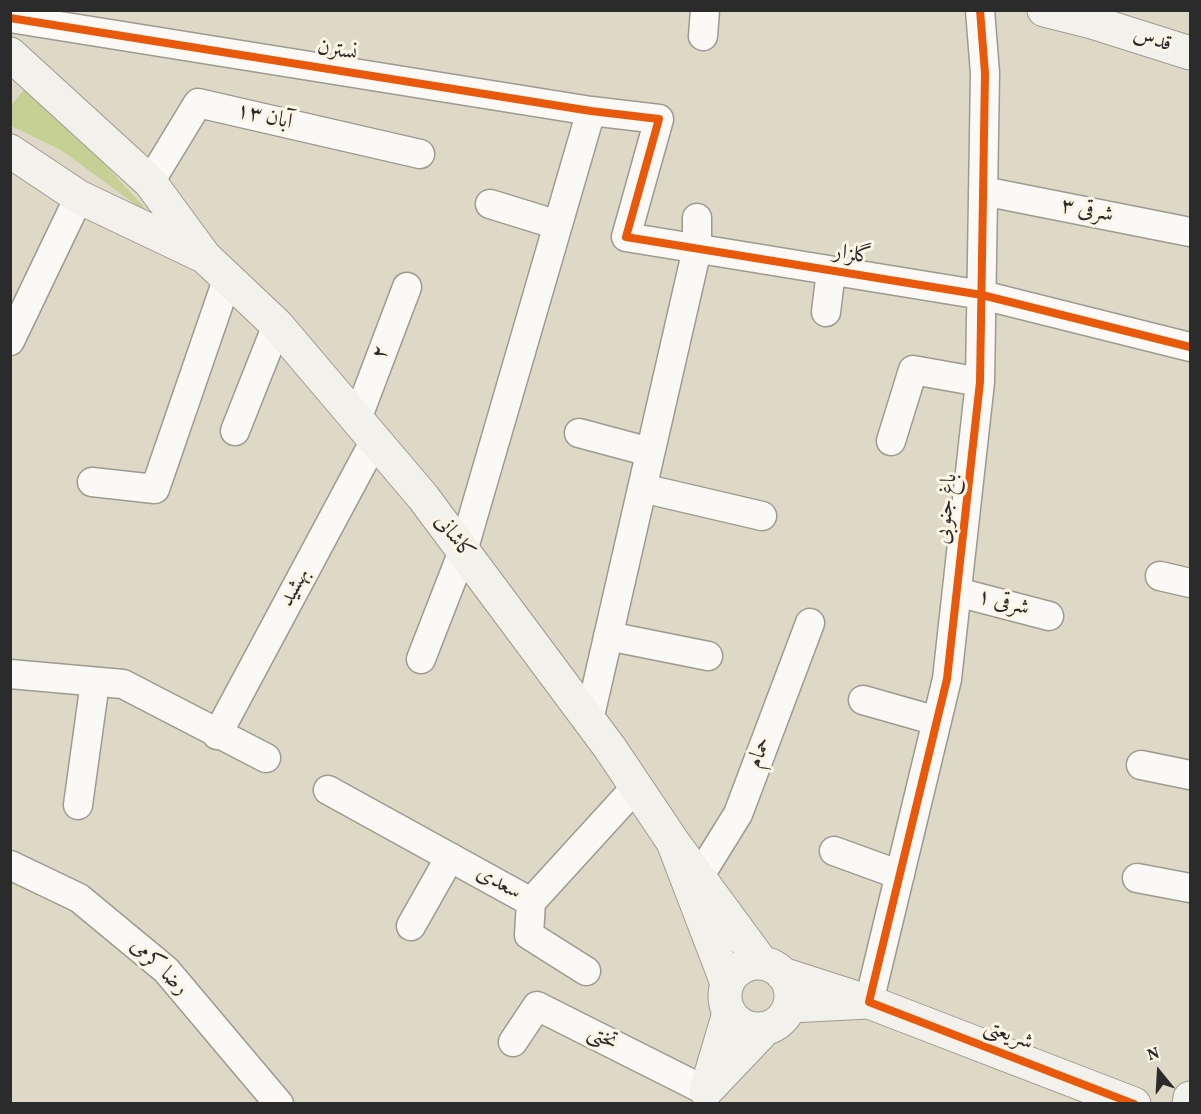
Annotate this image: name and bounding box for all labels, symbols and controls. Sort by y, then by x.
street label: قدس [1130,22,1174,60]
street label: نسترن [315,36,359,68]
street label: ۱۳ آبان [233,99,295,137]
street label: ۳ شرقی [1059,194,1115,230]
street label: گلزار [831,240,873,272]
street label: ۲ [367,342,397,364]
street label: باغ جنوبی [931,472,965,546]
street label: کاشانی [427,510,479,566]
street label: بهشید [275,564,317,612]
street label: ۱ شرقی [974,585,1032,623]
street label: حمام [743,734,779,772]
street label: سعدی [471,861,525,907]
street label: رضا کرمی [123,934,193,1002]
street label: شریعتی [980,1015,1036,1057]
street label: تختی [583,1020,621,1058]
north arrow [1129,1042,1189,1102]
text: N [1145,1043,1162,1067]

